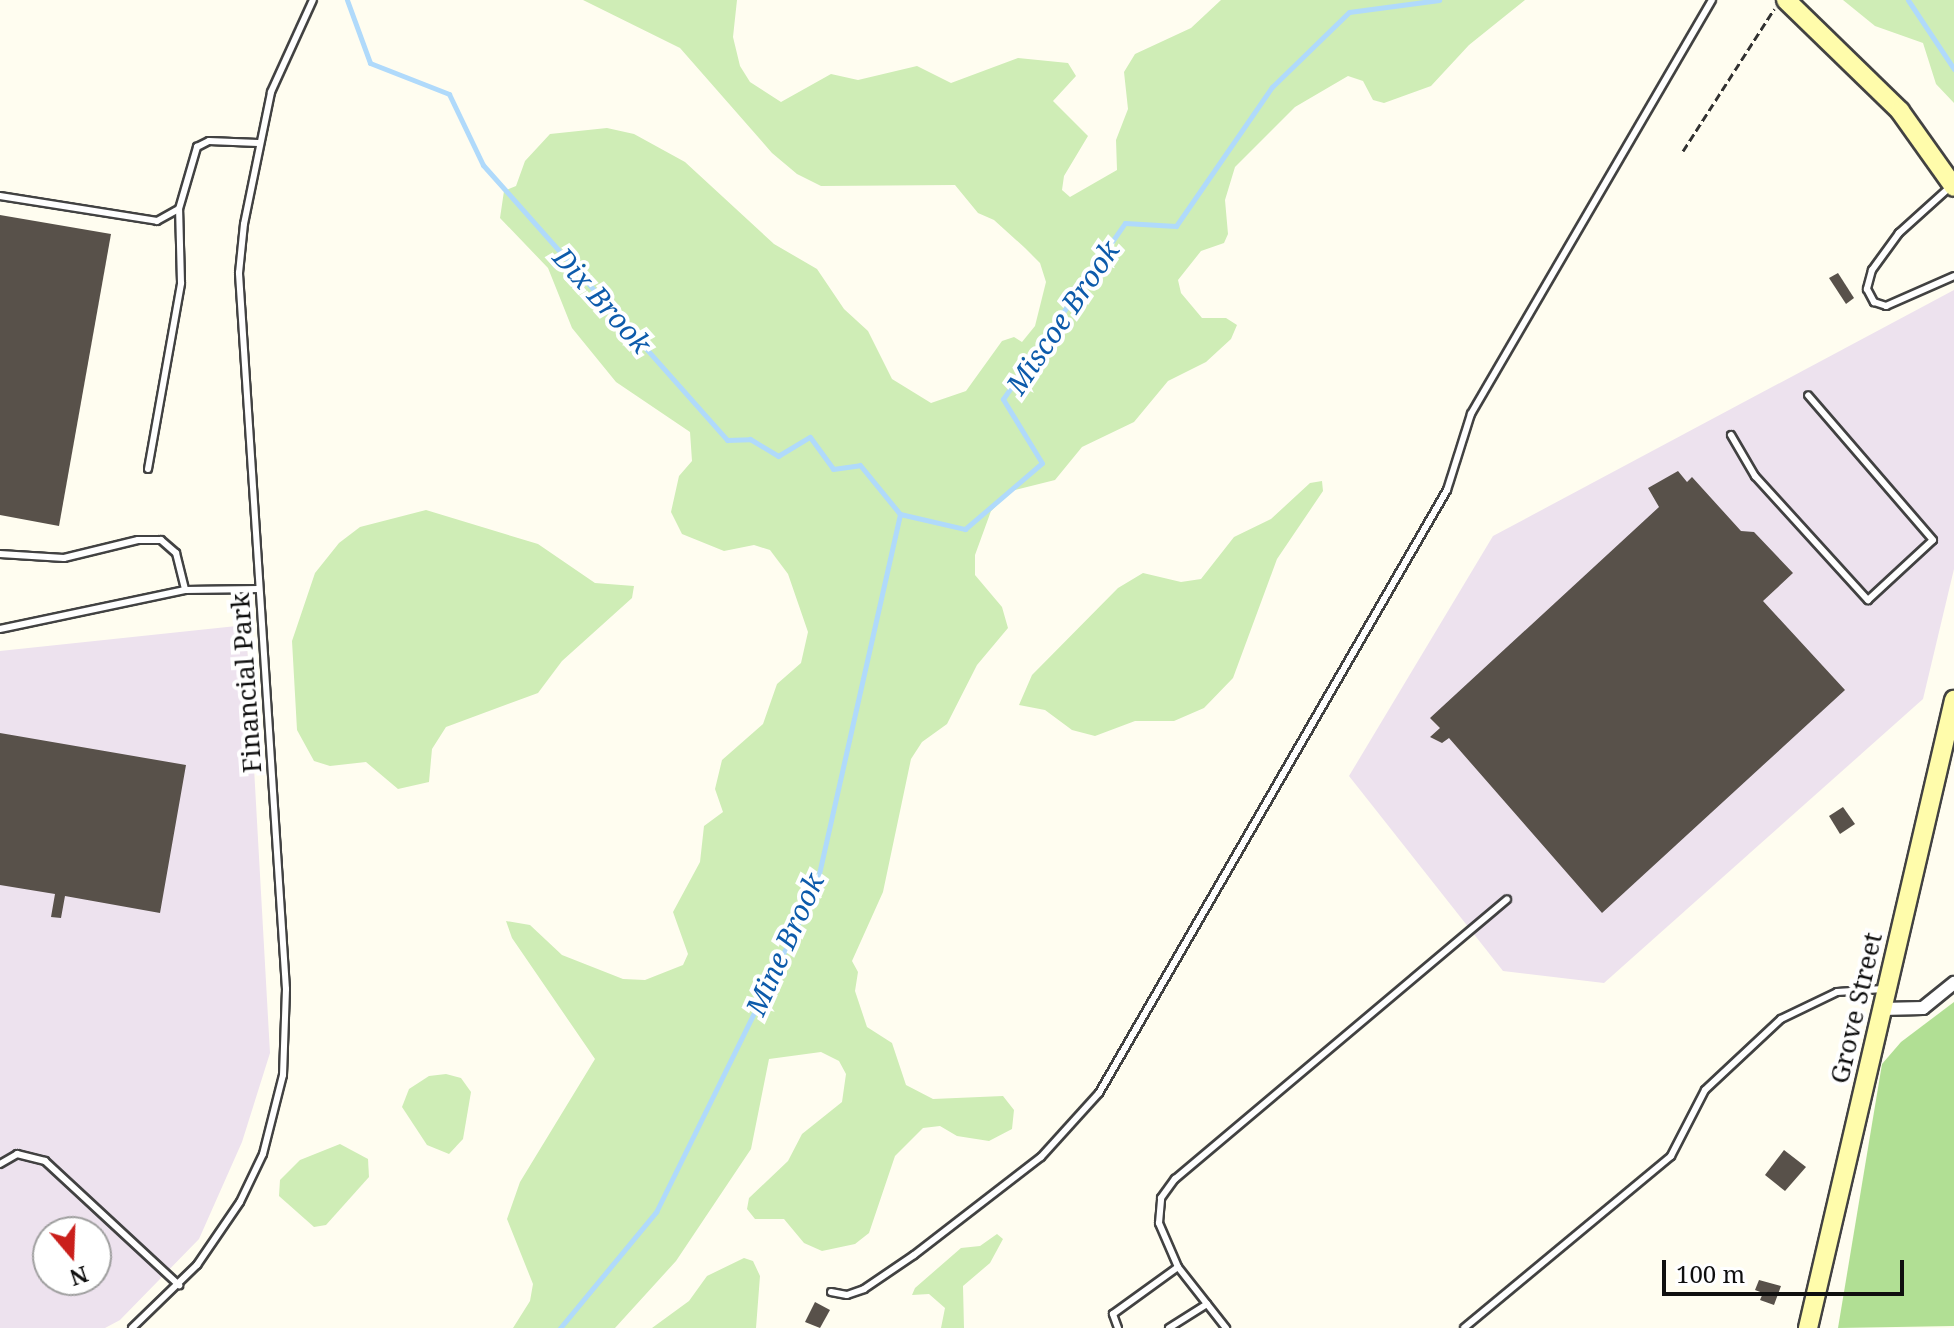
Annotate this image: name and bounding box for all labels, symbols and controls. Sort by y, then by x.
water label: Miscoe Brook [998,234,1126,400]
water label: Dix Brook [547,240,659,360]
street label: Financial Park [224,592,268,774]
water label: Mine Brook [738,868,830,1020]
street label: Grove Street [1823,929,1889,1087]
north arrow [32,1216,112,1296]
scale bar [1666,1244,1908,1294]
text: 100 m [1676,1257,1745,1290]
text: N [66,1260,92,1294]

